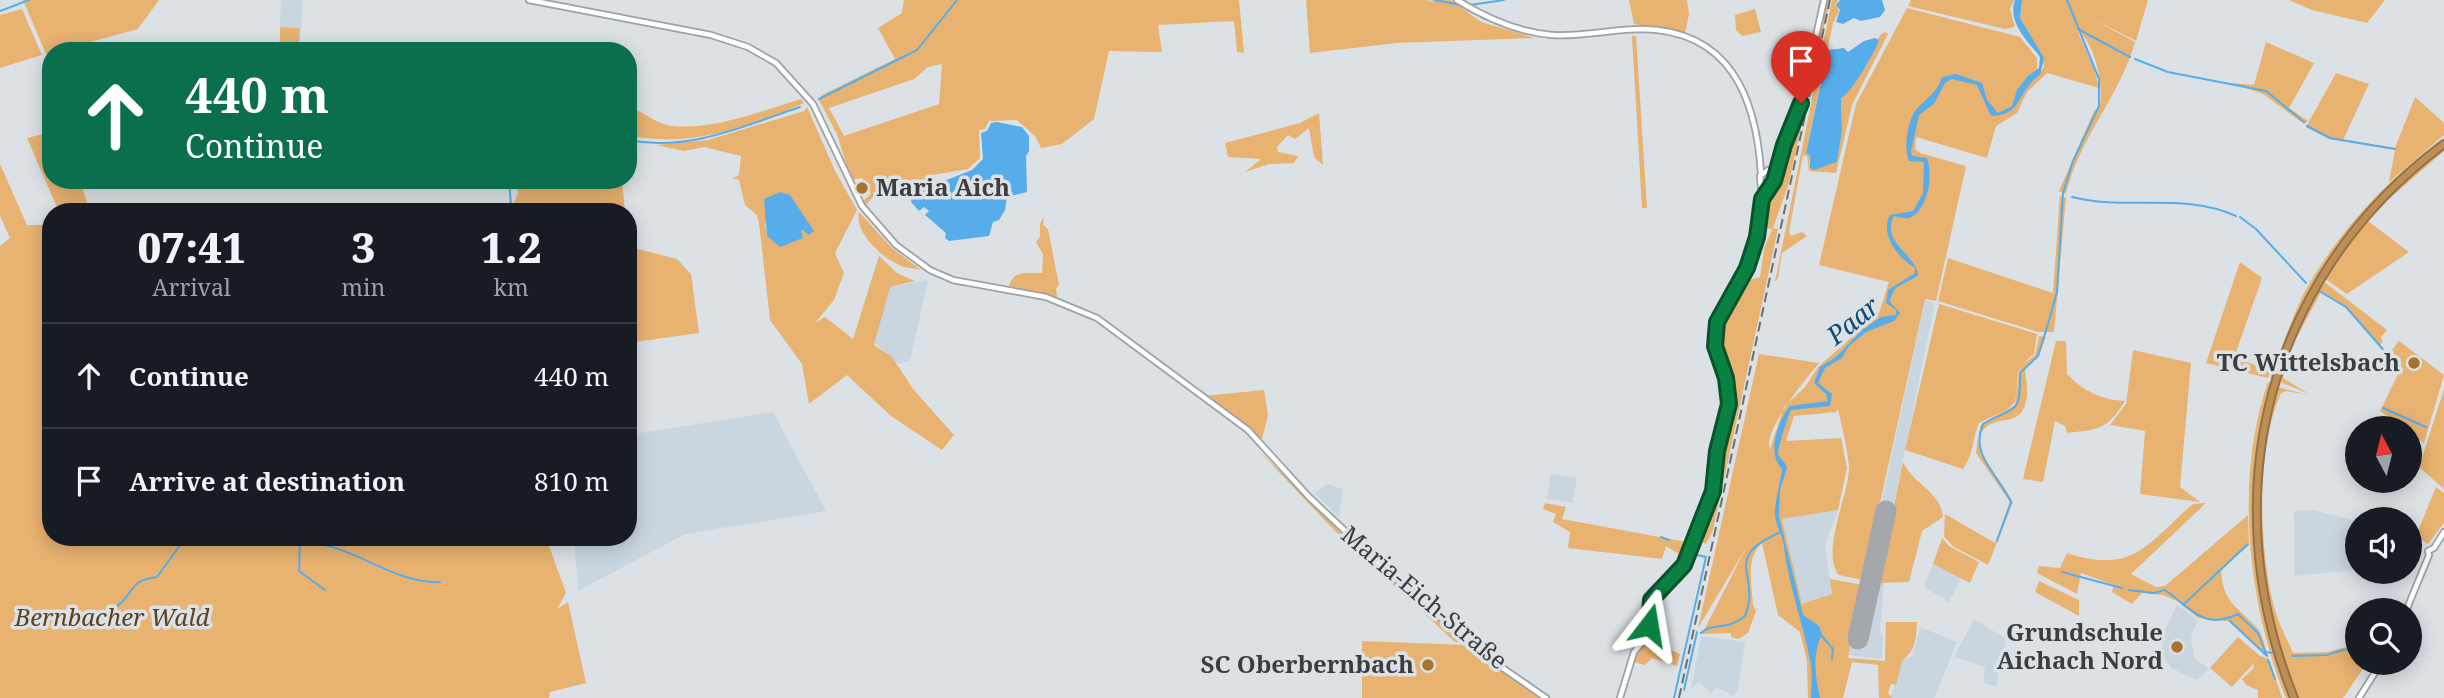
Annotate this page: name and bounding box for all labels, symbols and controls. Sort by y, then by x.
pin [1771,31,1831,103]
icon: arrive [1782,42,1820,80]
text: 440 m [185,61,329,127]
icon: ahead [70,70,161,161]
text: Continue [185,124,323,167]
place label: Maria Aich [876,170,1010,203]
marker: Maria Aich [854,180,870,196]
text: 07:41 [138,218,246,275]
text: 3 [351,218,375,275]
text: 1.2 [481,218,542,275]
text: Arrival [152,271,231,303]
text: min [341,271,385,303]
text: km [494,271,529,303]
water label: Paar [1818,287,1887,353]
place label: TC Wittelsbach [2217,345,2400,378]
marker: TC Wittelsbach [2406,355,2422,371]
icon: ahead [70,357,108,395]
text: Continue [129,358,249,394]
text: 440 m [534,358,609,394]
north arrow [2345,416,2422,494]
map controls [2345,416,2422,675]
icon: arrive [70,462,108,500]
text: Arrive at destination [129,463,405,499]
text: 810 m [534,463,609,499]
button: sound [2345,507,2422,584]
street label: Maria-Eich-Straße [1335,518,1515,676]
position arrow [1612,588,1686,662]
button: search [2345,598,2422,675]
park label: Bernbacher Wald [14,600,210,633]
place label: Grundschule Aichach Nord [1997,615,2163,676]
marker: Grundschule Aichach Nord [2169,639,2185,655]
place label: SC Oberbernbach [1201,647,1414,680]
marker: SC Oberbernbach [1420,657,1436,673]

